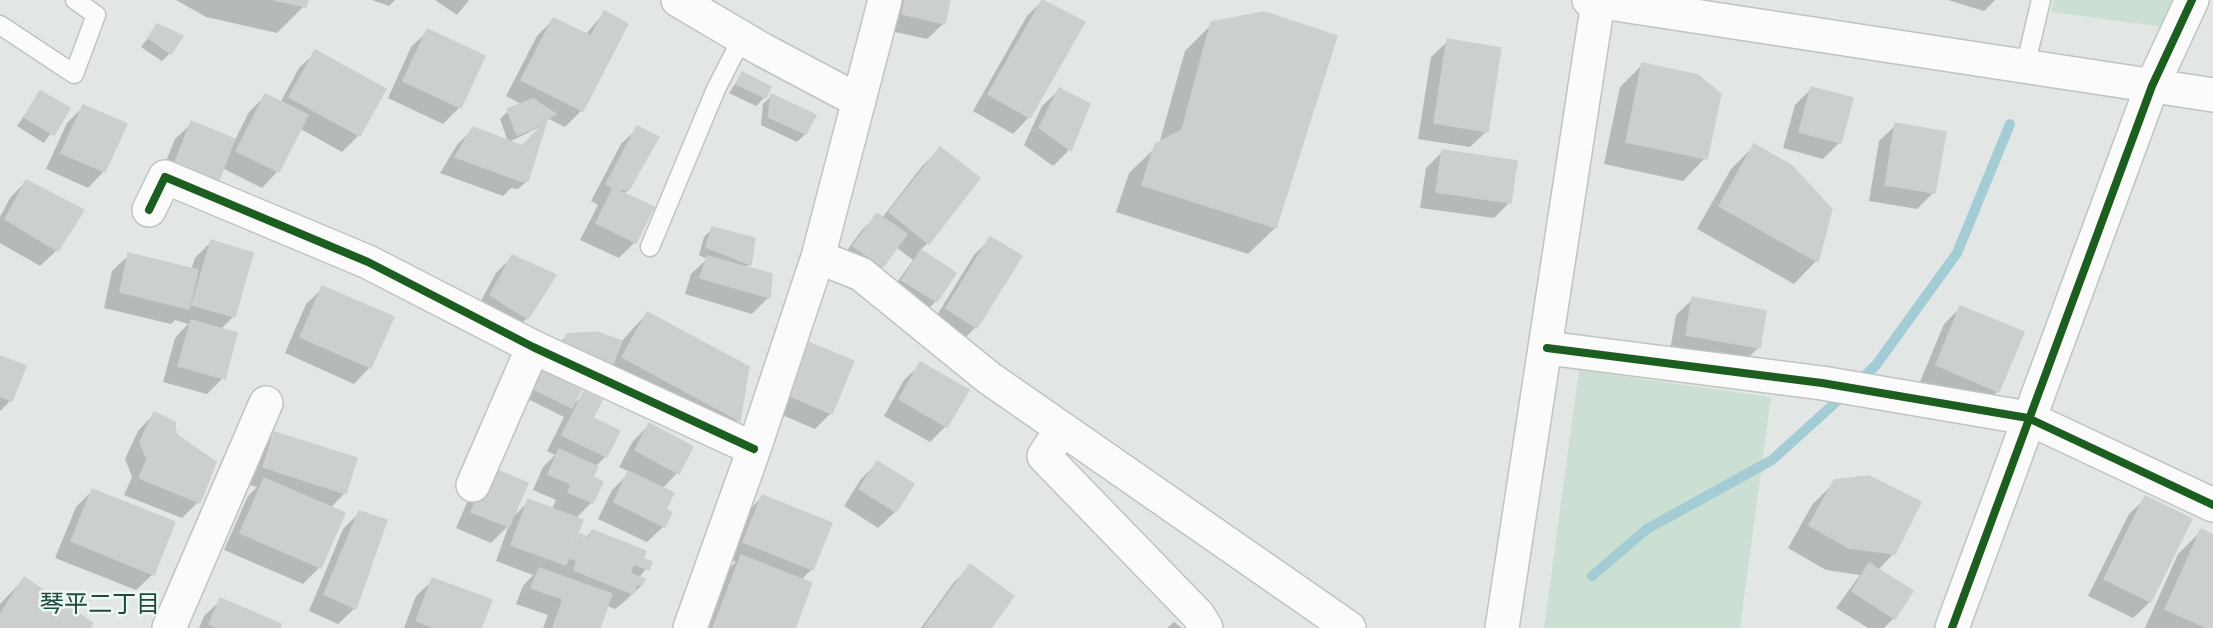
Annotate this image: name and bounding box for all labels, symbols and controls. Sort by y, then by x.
district label: 琴平二丁目 [40,592,160,620]

